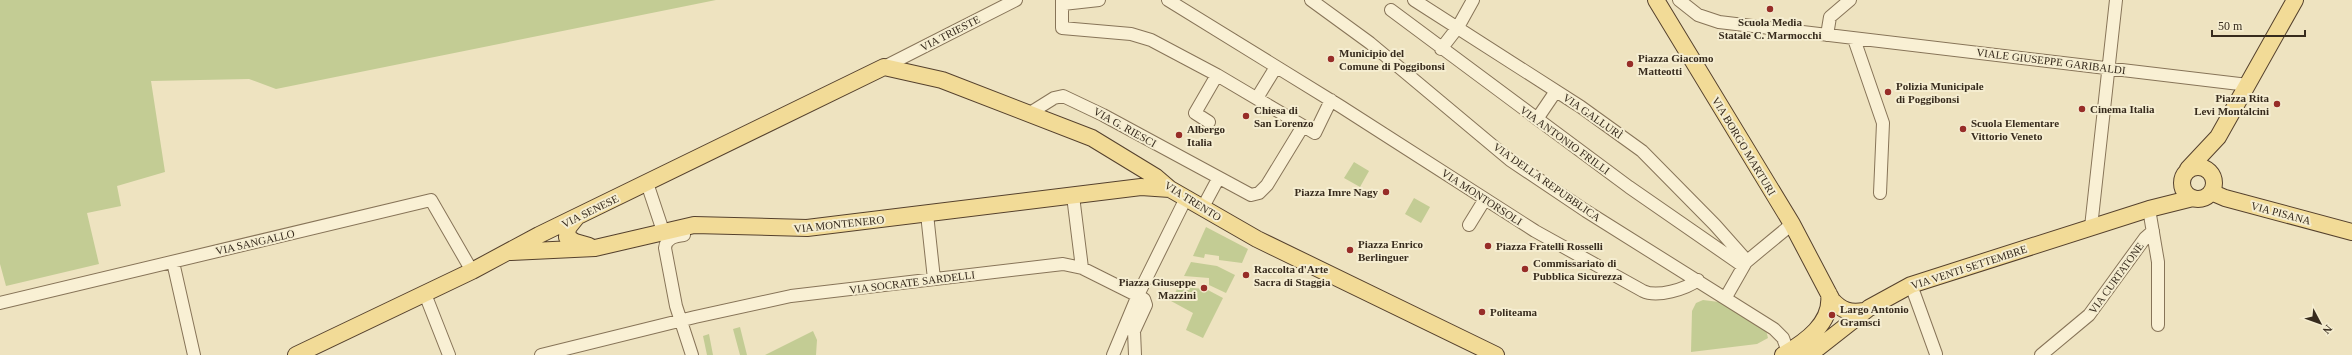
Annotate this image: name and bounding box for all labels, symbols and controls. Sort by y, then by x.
marker: Scuola Media Statale C. Marmocchi [1765,4,1775,14]
scale bar [2212,12,2305,38]
street label: VIA TRIESTE [918,13,982,53]
place label: Scuola Media Statale C. Marmocchi [1719,16,1821,41]
text: 50 m [2218,19,2243,33]
street label: VIALE GIUSEPPE GARIBALDI [1976,46,2127,76]
place label: Municipio del Comune di Poggibonsi [1339,47,1445,72]
place label: Piazza Giacomo Matteotti [1638,52,1714,77]
marker: Municipio del Comune di Poggibonsi [1326,54,1336,64]
marker: Piazza Giacomo Matteotti [1625,59,1635,69]
place label: Polizia Municipale di Poggibonsi [1896,80,1984,105]
marker: Polizia Municipale di Poggibonsi [1883,87,1893,97]
street label: VIA GALLURÌ [1561,91,1625,141]
place label: Piazza Rita Levi Montalcini [2194,92,2270,117]
street label: VIA BORGO MARTURI [1710,94,1778,198]
marker: Piazza Rita Levi Montalcini [2272,99,2282,109]
street label: VIA ANTONIO FRILLI [1518,103,1612,177]
place label: Cinema Italia [2090,103,2155,115]
place label: Chiesa di San Lorenzo [1254,104,1314,129]
marker: Cinema Italia [2077,104,2087,114]
street label: VIA G. RIESCI [1091,105,1159,149]
marker: Chiesa di San Lorenzo [1241,111,1251,121]
place label: Scuola Elementare Vittorio Veneto [1971,117,2059,142]
place label: Albergo Italia [1187,123,1225,148]
marker: Scuola Elementare Vittorio Veneto [1958,124,1968,134]
marker: Albergo Italia [1174,130,1184,140]
street label: VIA DELLA REPUBBLICA [1491,140,1603,224]
street label: VIA MONTORSOLI [1439,166,1525,228]
street label: VIA TRENTO [1162,179,1224,223]
place label: Piazza Imre Nagy [1295,186,1378,198]
marker: Piazza Imre Nagy [1381,187,1391,197]
street label: VIA SENESE [559,192,621,230]
street label: VIA PISANA [2250,199,2312,227]
street label: VIA MONTENERO [793,213,885,235]
street label: VIA SANGALLO [214,227,296,257]
place label: Piazza Enrico Berlinguer [1358,238,1424,263]
place label: Piazza Fratelli Rosselli [1496,240,1603,252]
street label: VIA CURTATONE [2086,240,2146,316]
marker: Piazza Fratelli Rosselli [1483,241,1493,251]
street label: VIA VENTI SETTEMBRE [1909,242,2029,291]
marker: Piazza Enrico Berlinguer [1345,245,1355,255]
place label: Commissariato di Pubblica Sicurezza [1533,257,1623,282]
place label: Raccolta d'Arte Sacra di Staggia [1254,263,1331,288]
marker: Commissariato di Pubblica Sicurezza [1520,264,1530,274]
street label: VIA SOCRATE SARDELLI [848,268,976,296]
marker: Raccolta d'Arte Sacra di Staggia [1241,270,1251,280]
place label: Piazza Giuseppe Mazzini [1119,276,1196,301]
marker: Piazza Giuseppe Mazzini [1199,283,1209,293]
place label: Largo Antonio Gramsci [1840,303,1909,328]
north arrow [2300,303,2340,343]
place label: Politeama [1490,306,1538,318]
marker: Politeama [1477,307,1487,317]
marker: Largo Antonio Gramsci [1827,310,1837,320]
text: N [2320,323,2335,337]

